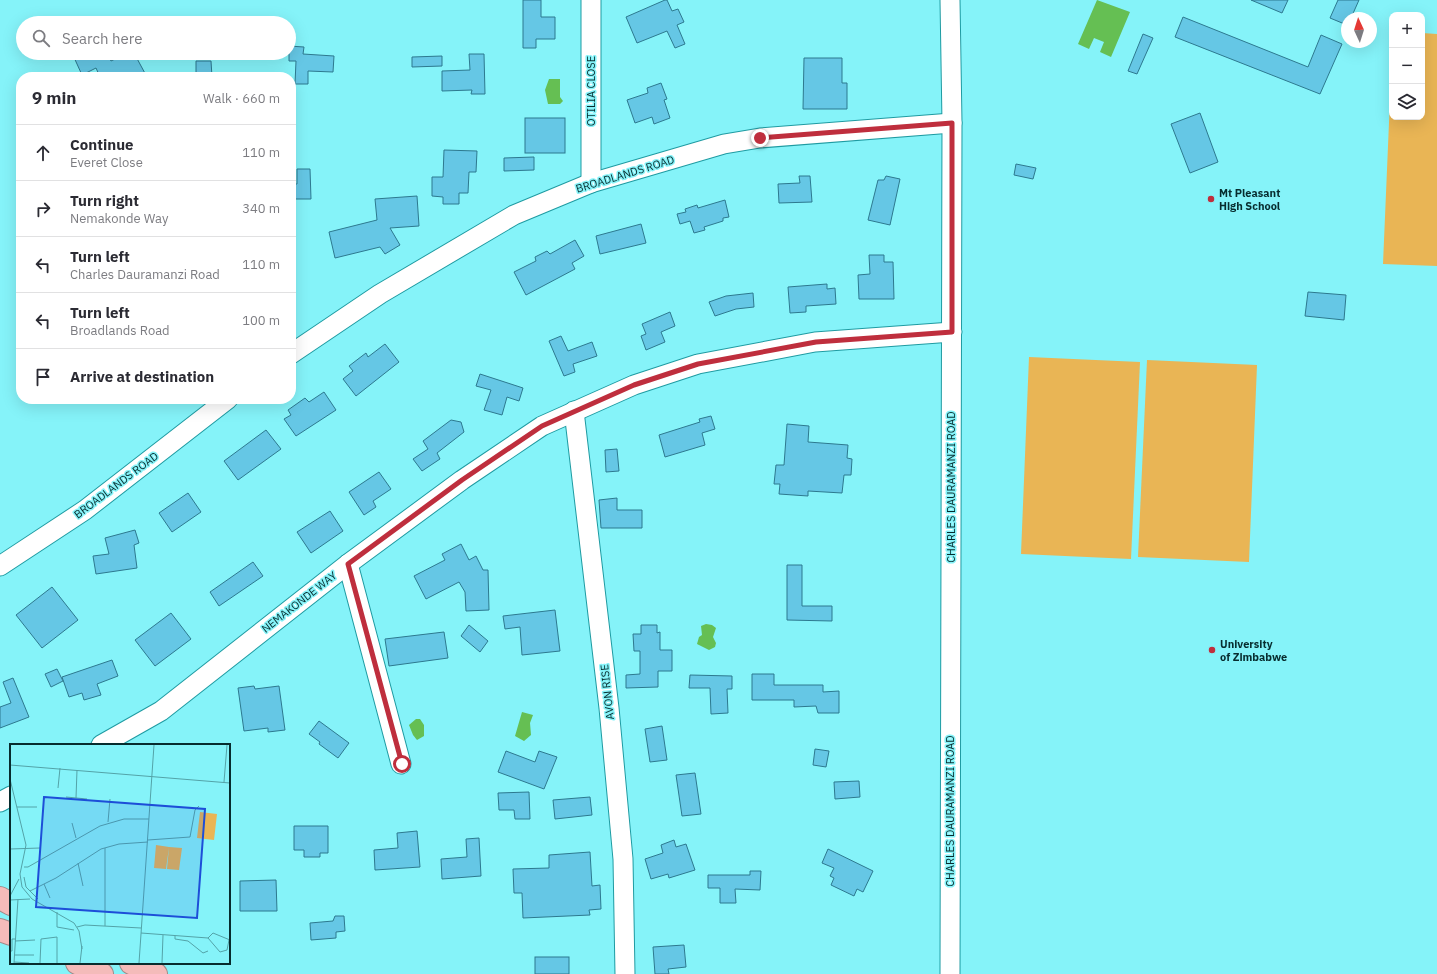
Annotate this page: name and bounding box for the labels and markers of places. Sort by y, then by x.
place label: Mt Pleasant High School [1219,186,1281,213]
marker: Mt Pleasant High School [1206,194,1216,204]
place label: University of Zimbabwe [1220,637,1287,664]
marker: University of Zimbabwe [1207,645,1217,655]

